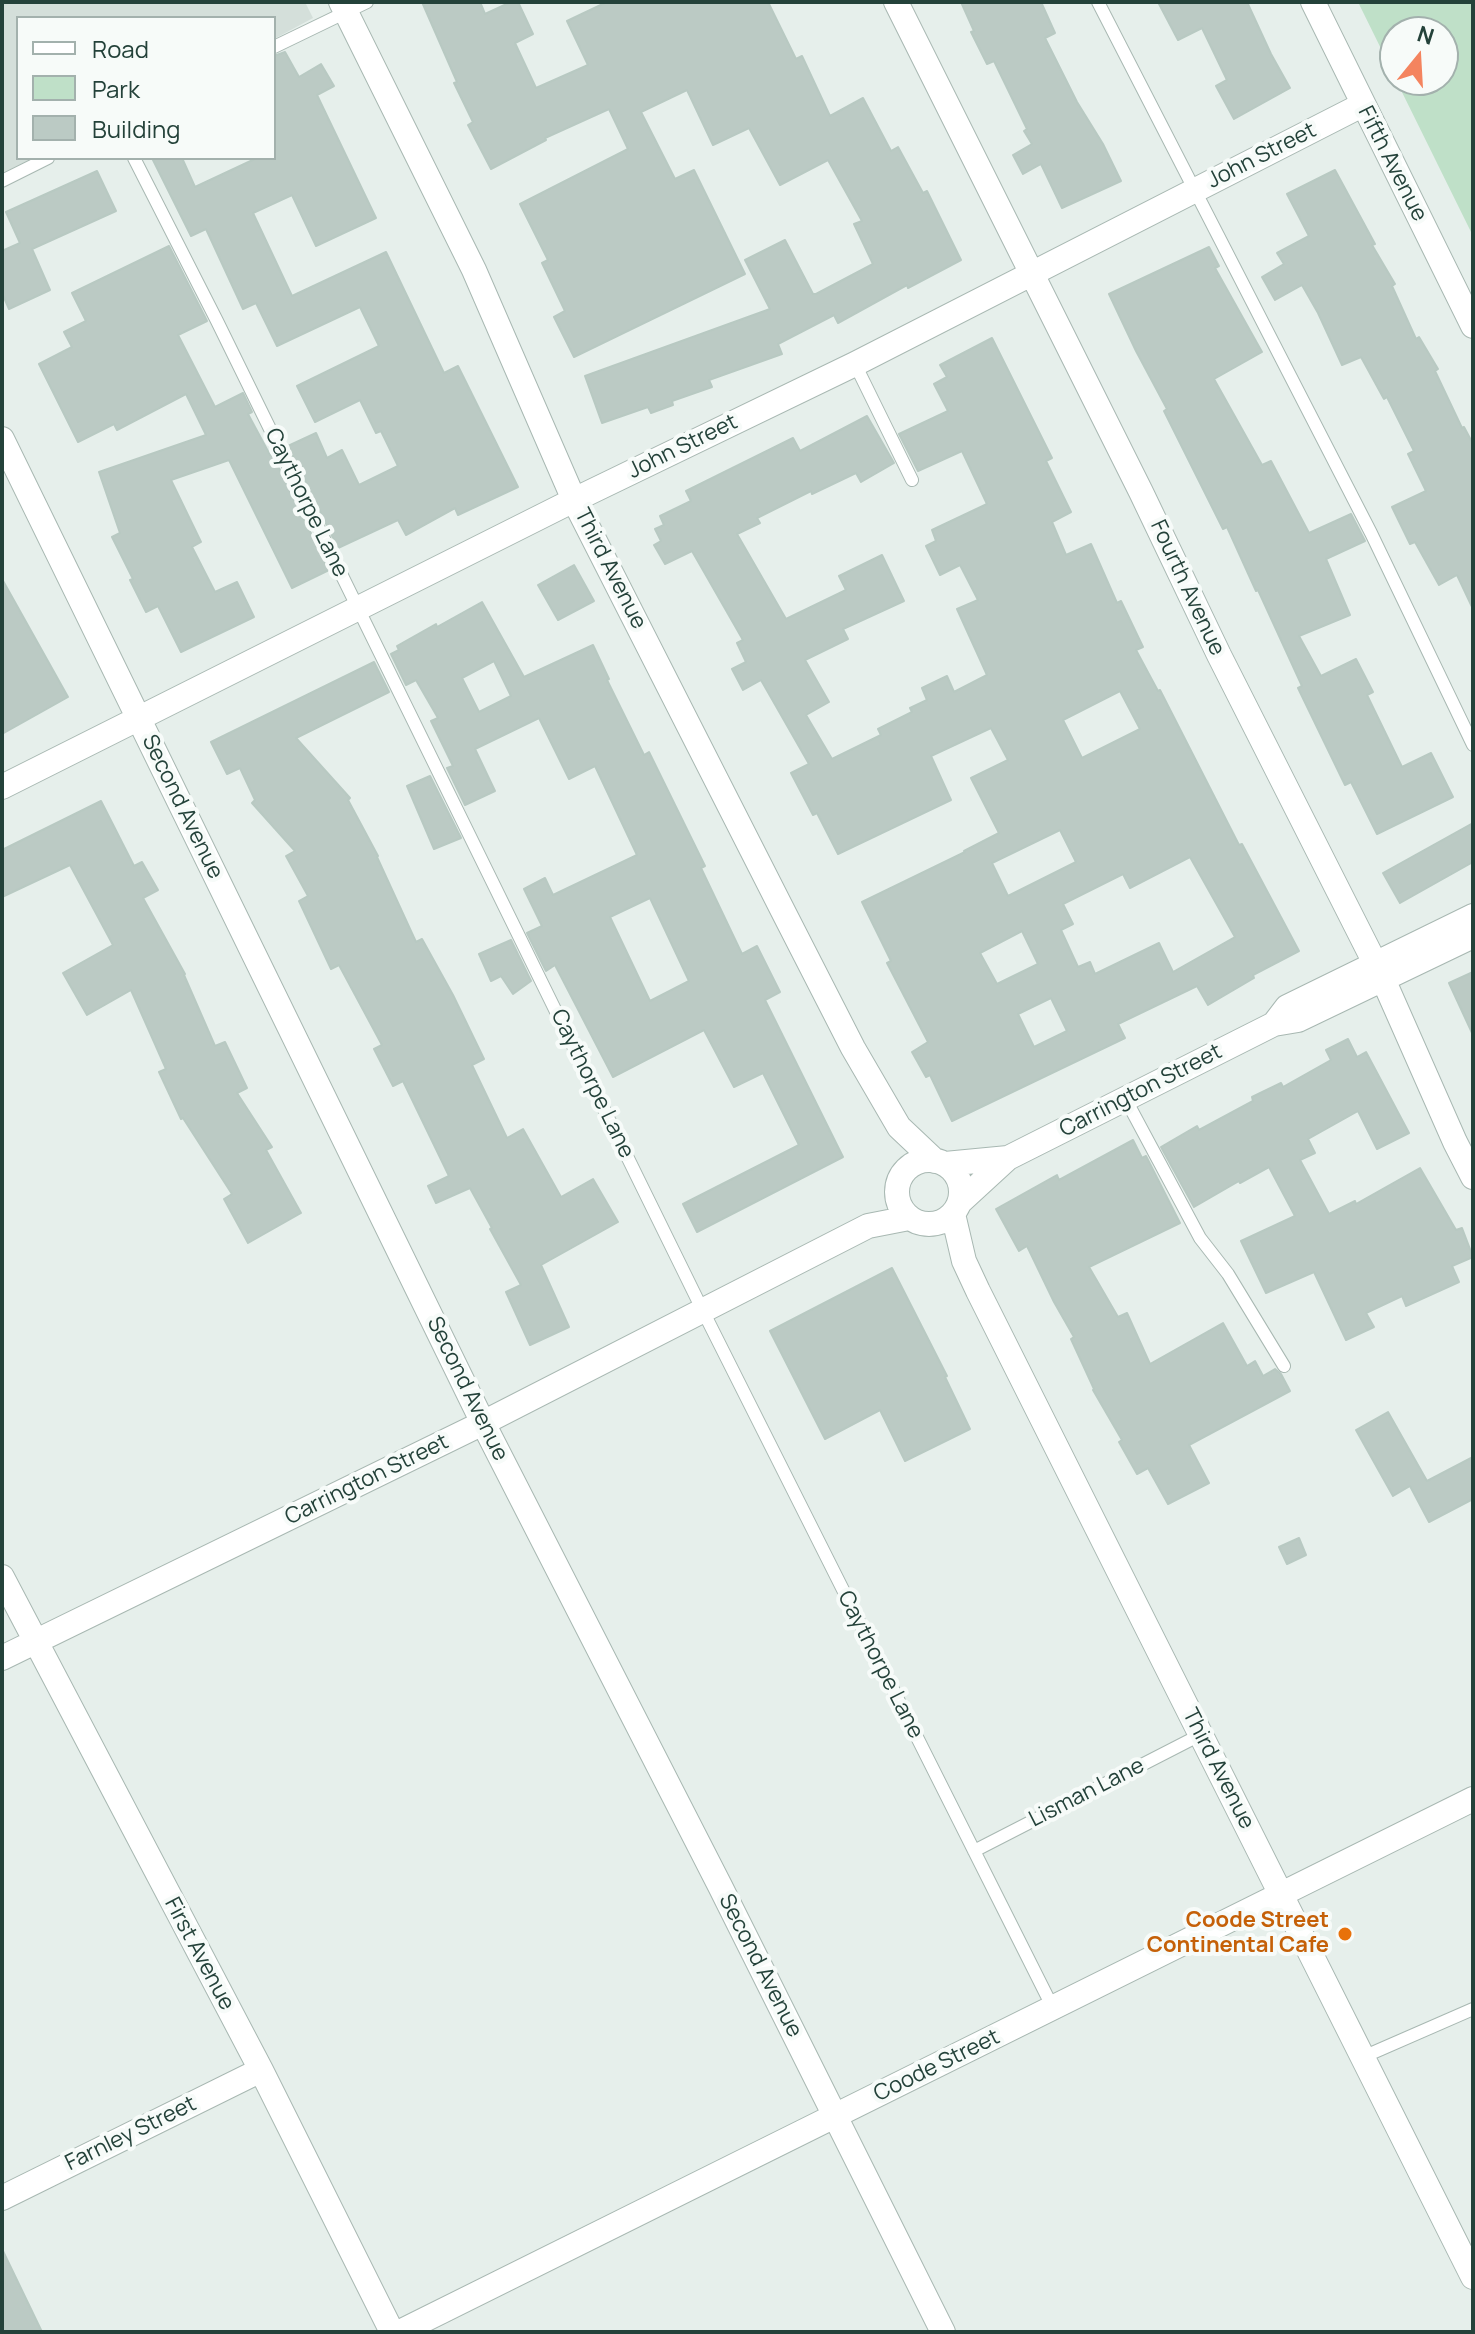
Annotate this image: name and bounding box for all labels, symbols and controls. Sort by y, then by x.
legend [16,16,276,160]
north arrow [1379,16,1459,96]
text: N [1414,18,1438,52]
text: Road [92,32,149,65]
text: Park [92,72,140,105]
street label: Fifth Avenue [1352,102,1432,226]
text: Building [92,112,180,145]
street label: John Street [1203,117,1321,195]
street label: John Street [624,409,742,485]
street label: Caythorpe Lane [259,424,353,582]
street label: Third Avenue [568,504,652,634]
street label: Fourth Avenue [1144,516,1230,660]
street label: Second Avenue [136,731,228,883]
street label: Caythorpe Lane [545,1005,639,1163]
street label: Carrington Street [1055,1039,1227,1143]
street label: Second Avenue [421,1313,513,1465]
street label: Carrington Street [281,1429,453,1531]
street label: Caythorpe Lane [831,1587,929,1743]
street label: Third Avenue [1176,1704,1260,1834]
street label: Lisman Lane [1025,1753,1149,1833]
street label: Second Avenue [713,1890,807,2042]
street label: First Avenue [158,1893,240,2015]
place label: Coode Street Continental Cafe [1147,1908,1329,1960]
marker: Coode Street Continental Cafe [1336,1925,1354,1943]
street label: Coode Street [870,2024,1004,2108]
street label: Farnley Street [61,2091,201,2177]

